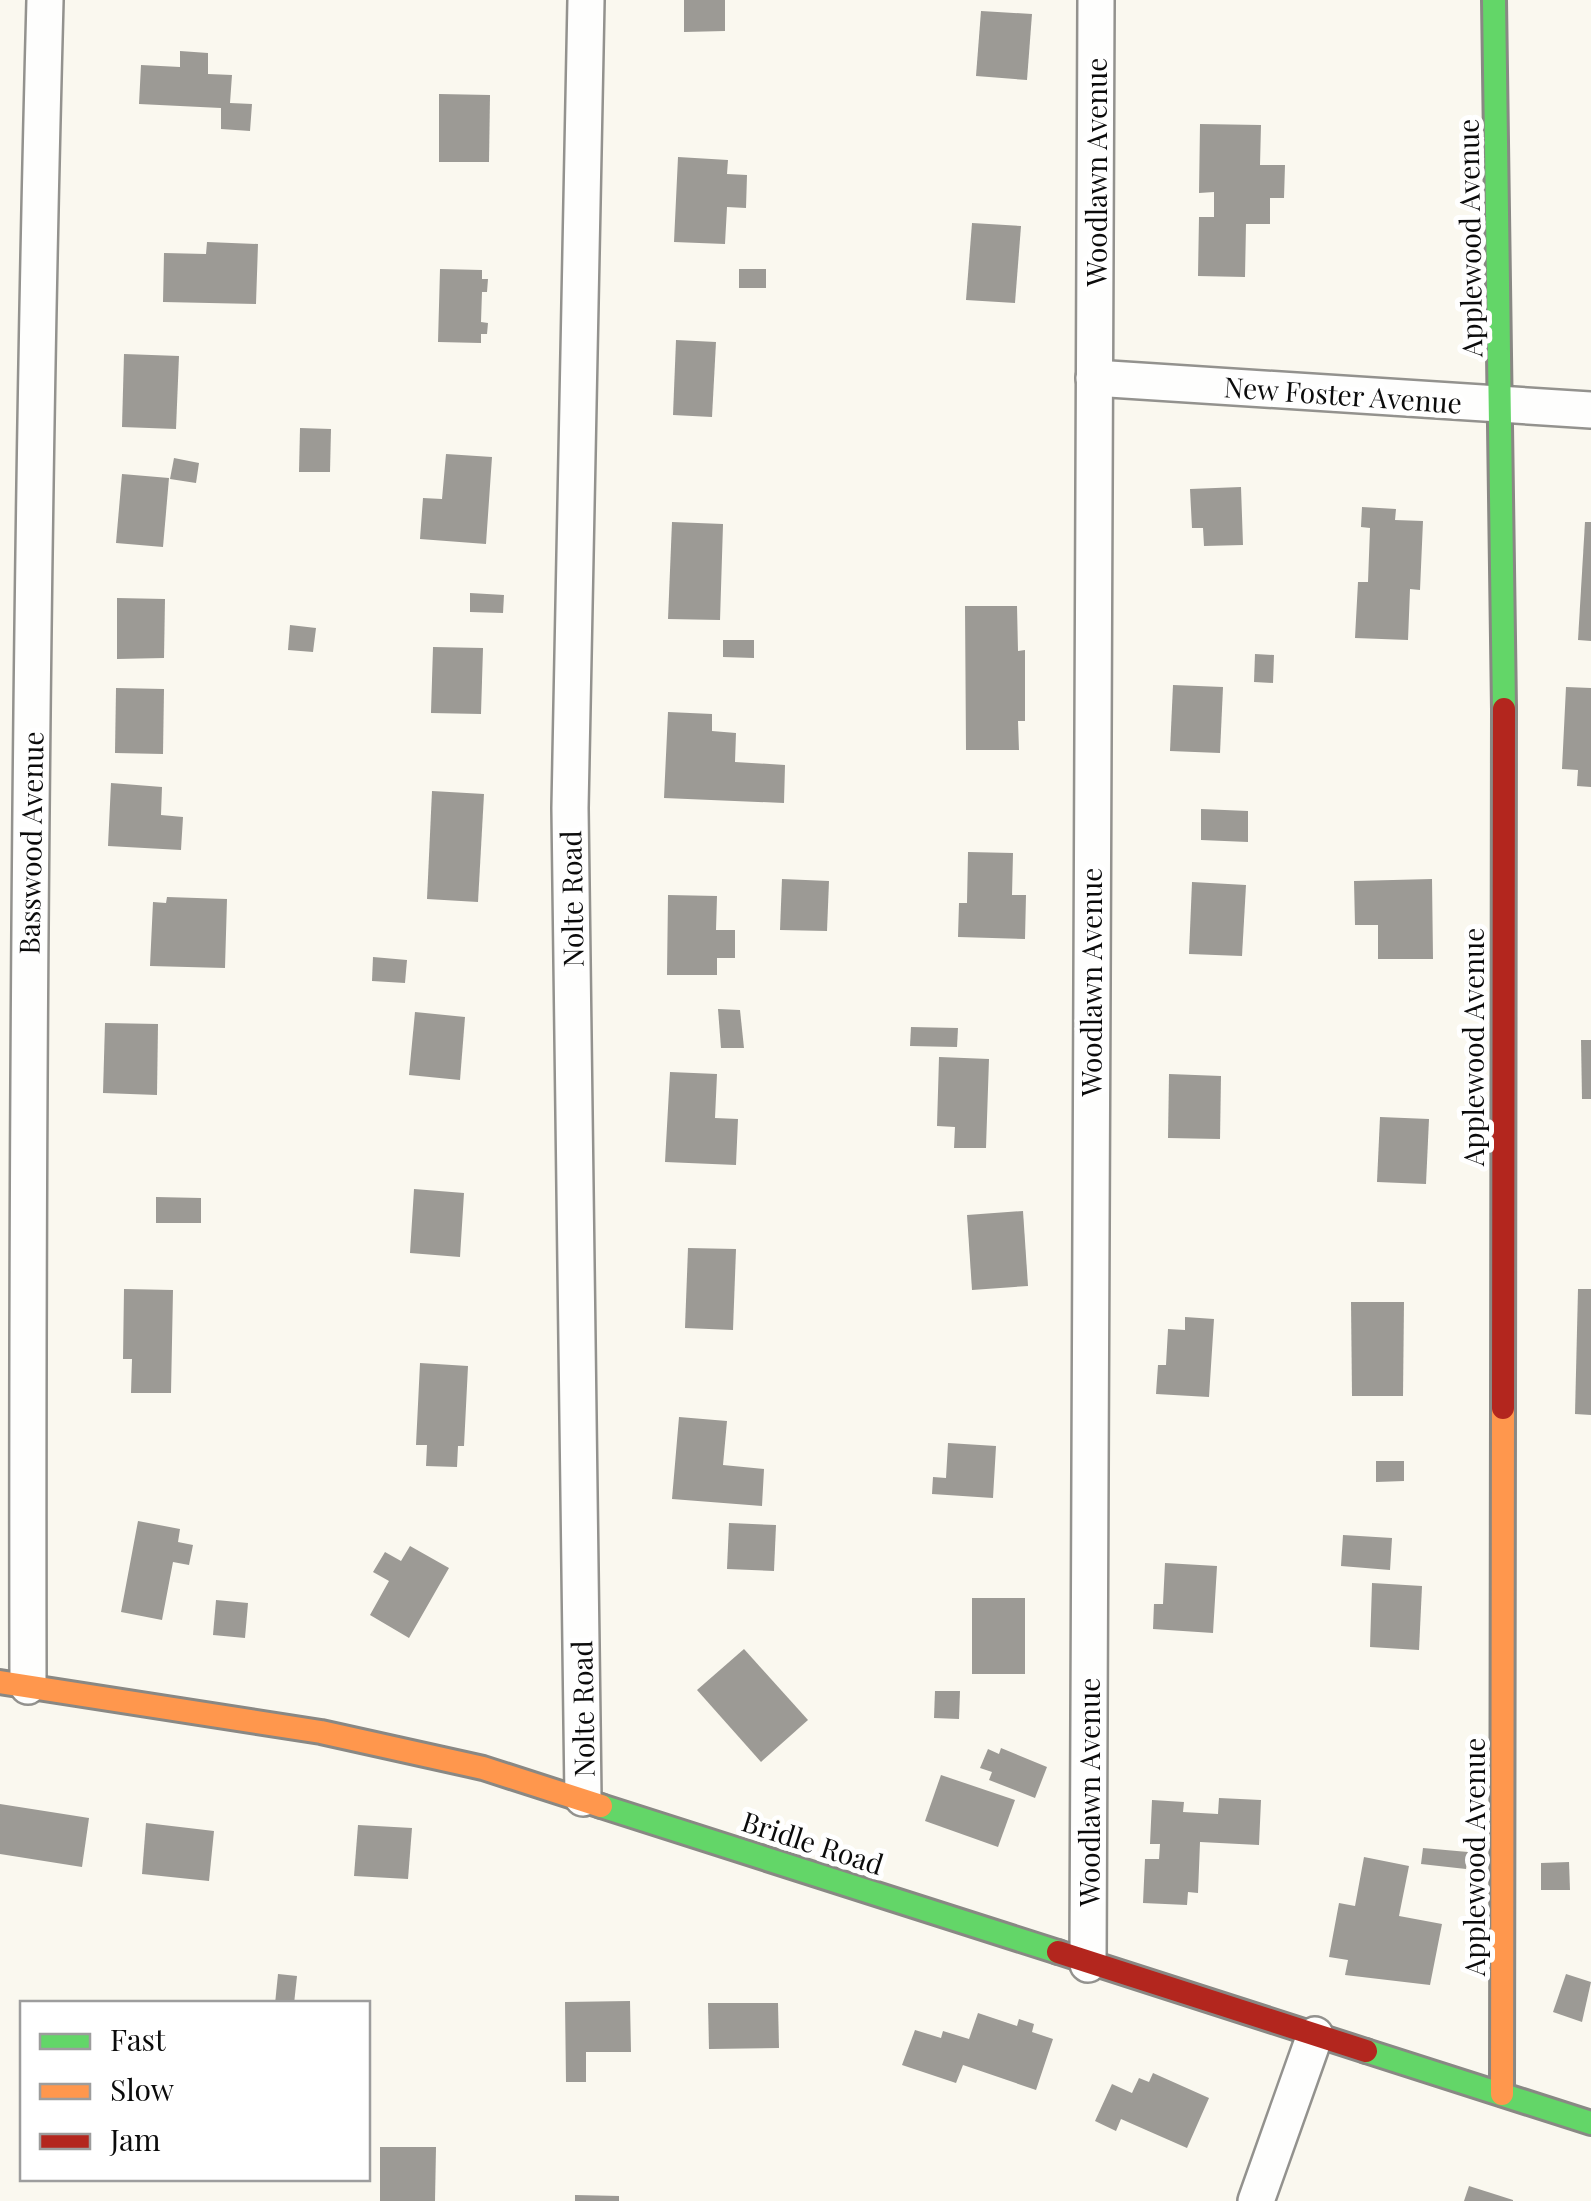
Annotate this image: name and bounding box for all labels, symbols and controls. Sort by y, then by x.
street label: Woodlawn Avenue [1077,58,1114,287]
street label: Applewood Avenue [1448,118,1490,359]
street label: New Foster Avenue [1223,367,1463,421]
street label: Basswood Avenue [10,731,50,955]
street label: Nolte Road [551,830,591,968]
street label: Woodlawn Avenue [1072,868,1109,1097]
street label: Applewood Avenue [1454,928,1491,1167]
street label: Nolte Road [562,1640,602,1778]
street label: Woodlawn Avenue [1070,1678,1107,1907]
street label: Applewood Avenue [1455,1738,1492,1977]
street label: Bridle Road [737,1802,889,1882]
legend [20,2001,370,2181]
text: Fast [110,2019,166,2059]
text: Slow [110,2069,175,2109]
text: Jam [109,2119,161,2159]

